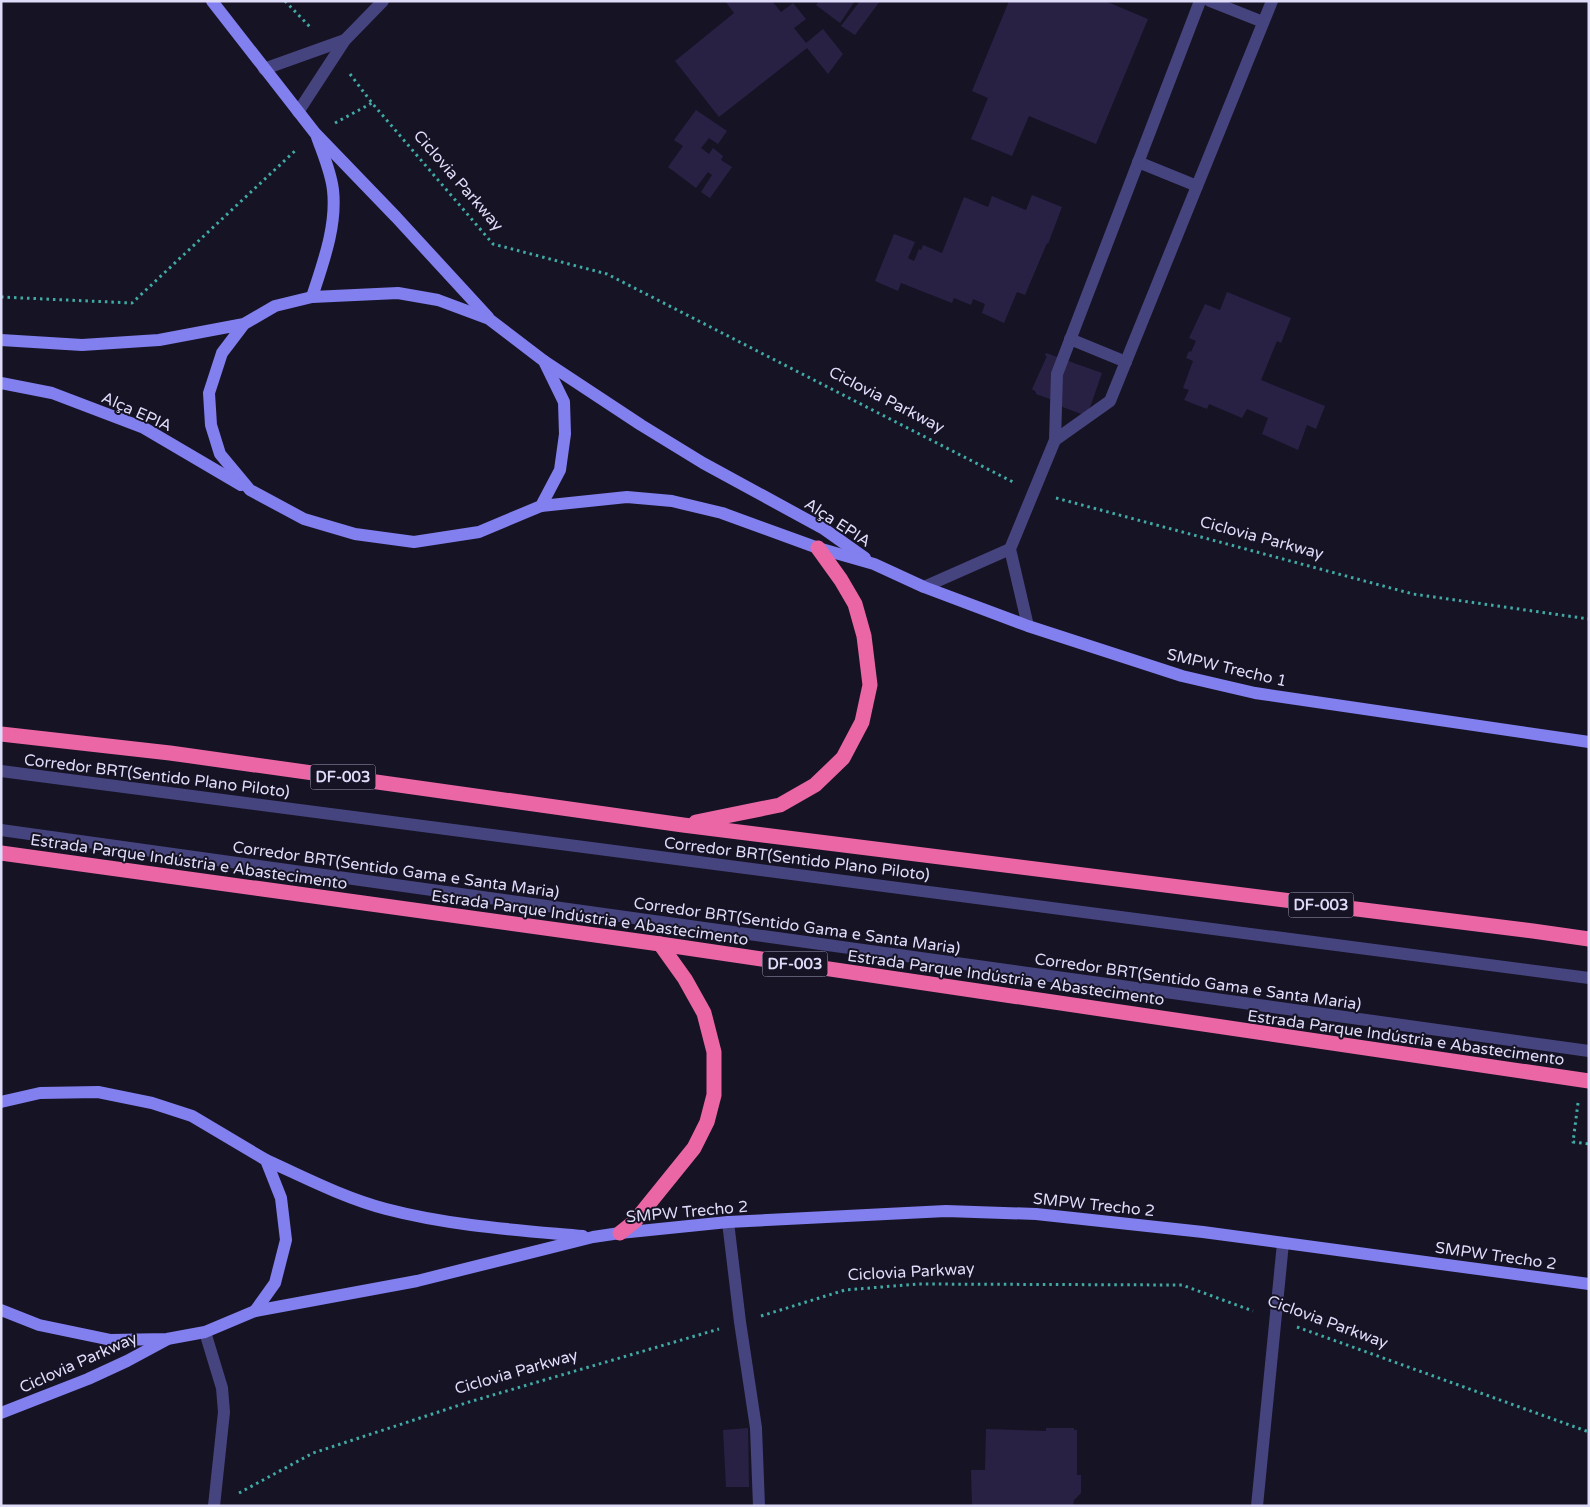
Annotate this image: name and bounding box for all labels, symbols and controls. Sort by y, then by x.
street label: Ciclovia Parkway [409,126,508,235]
street label: Ciclovia Parkway [825,362,948,438]
street label: Alça EPIA [98,388,175,436]
street label: Alça EPIA [801,494,874,552]
street label: Ciclovia Parkway [1198,512,1326,564]
street label: SMPW Trecho 1 [1165,644,1289,691]
street label: Corredor BRT(Sentido Plano Piloto) [23,750,291,802]
road number: DF-003 [310,764,376,790]
street label: Estrada Parque Indústria e Abastecimento [29,830,349,894]
street label: Corredor BRT(Sentido Plano Piloto) [663,833,931,885]
street label: Corredor BRT(Sentido Gama e Santa Maria) [231,837,560,903]
street label: Estrada Parque Indústria e Abastecimento [430,886,750,950]
road number: DF-003 [1288,892,1354,918]
street label: Corredor BRT(Sentido Gama e Santa Maria) [632,893,961,959]
street label: Estrada Parque Indústria e Abastecimento [846,946,1166,1010]
street label: Corredor BRT(Sentido Gama e Santa Maria) [1033,949,1362,1015]
road number: DF-003 [762,952,828,976]
street label: Estrada Parque Indústria e Abastecimento [1246,1006,1566,1070]
street label: SMPW Trecho 2 [1032,1189,1156,1221]
street label: SMPW Trecho 2 [625,1197,749,1227]
street label: SMPW Trecho 2 [1434,1238,1558,1274]
street label: Ciclovia Parkway [847,1259,975,1285]
street label: Ciclovia Parkway [1265,1291,1391,1353]
street label: Ciclovia Parkway [16,1328,141,1398]
street label: Ciclovia Parkway [452,1345,580,1399]

